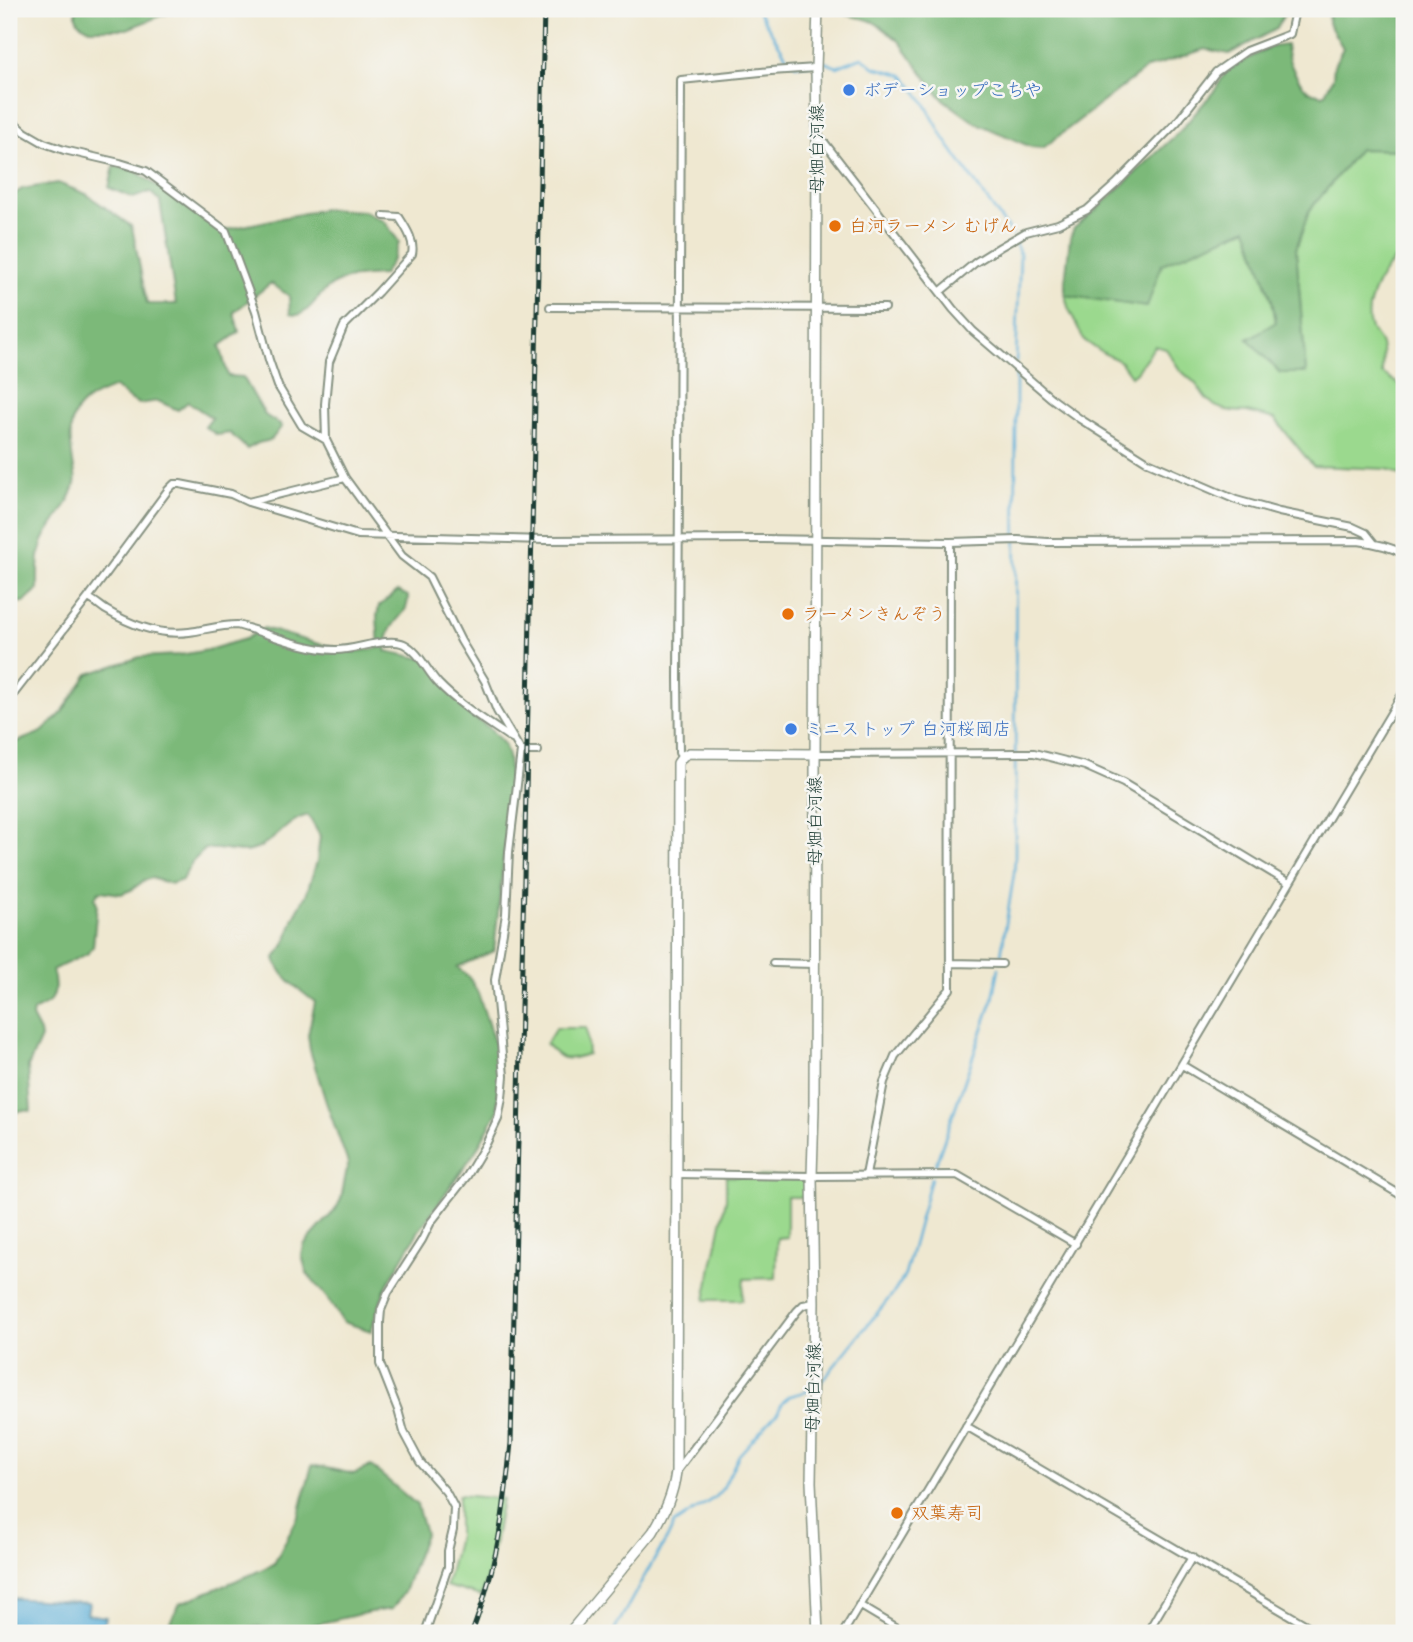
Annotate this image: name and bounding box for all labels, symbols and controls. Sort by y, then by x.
place label: ボデーショップこちや [863,78,1042,102]
marker: ボデーショップこちや [841,82,857,98]
street label: 母畑白河線 [805,104,829,194]
place label: 白河ラーメン むげん [849,214,1017,238]
marker: 白河ラーメン むげん [827,218,843,234]
place label: ラーメンきんぞう [802,602,946,626]
marker: ラーメンきんぞう [780,606,796,622]
place label: ミニストップ 白河桜岡店 [805,717,1011,741]
marker: ミニストップ 白河桜岡店 [783,721,799,737]
street label: 母畑白河線 [803,776,827,866]
street label: 母畑白河線 [800,1343,826,1433]
place label: 双葉寿司 [911,1501,983,1525]
marker: 双葉寿司 [889,1505,905,1521]

